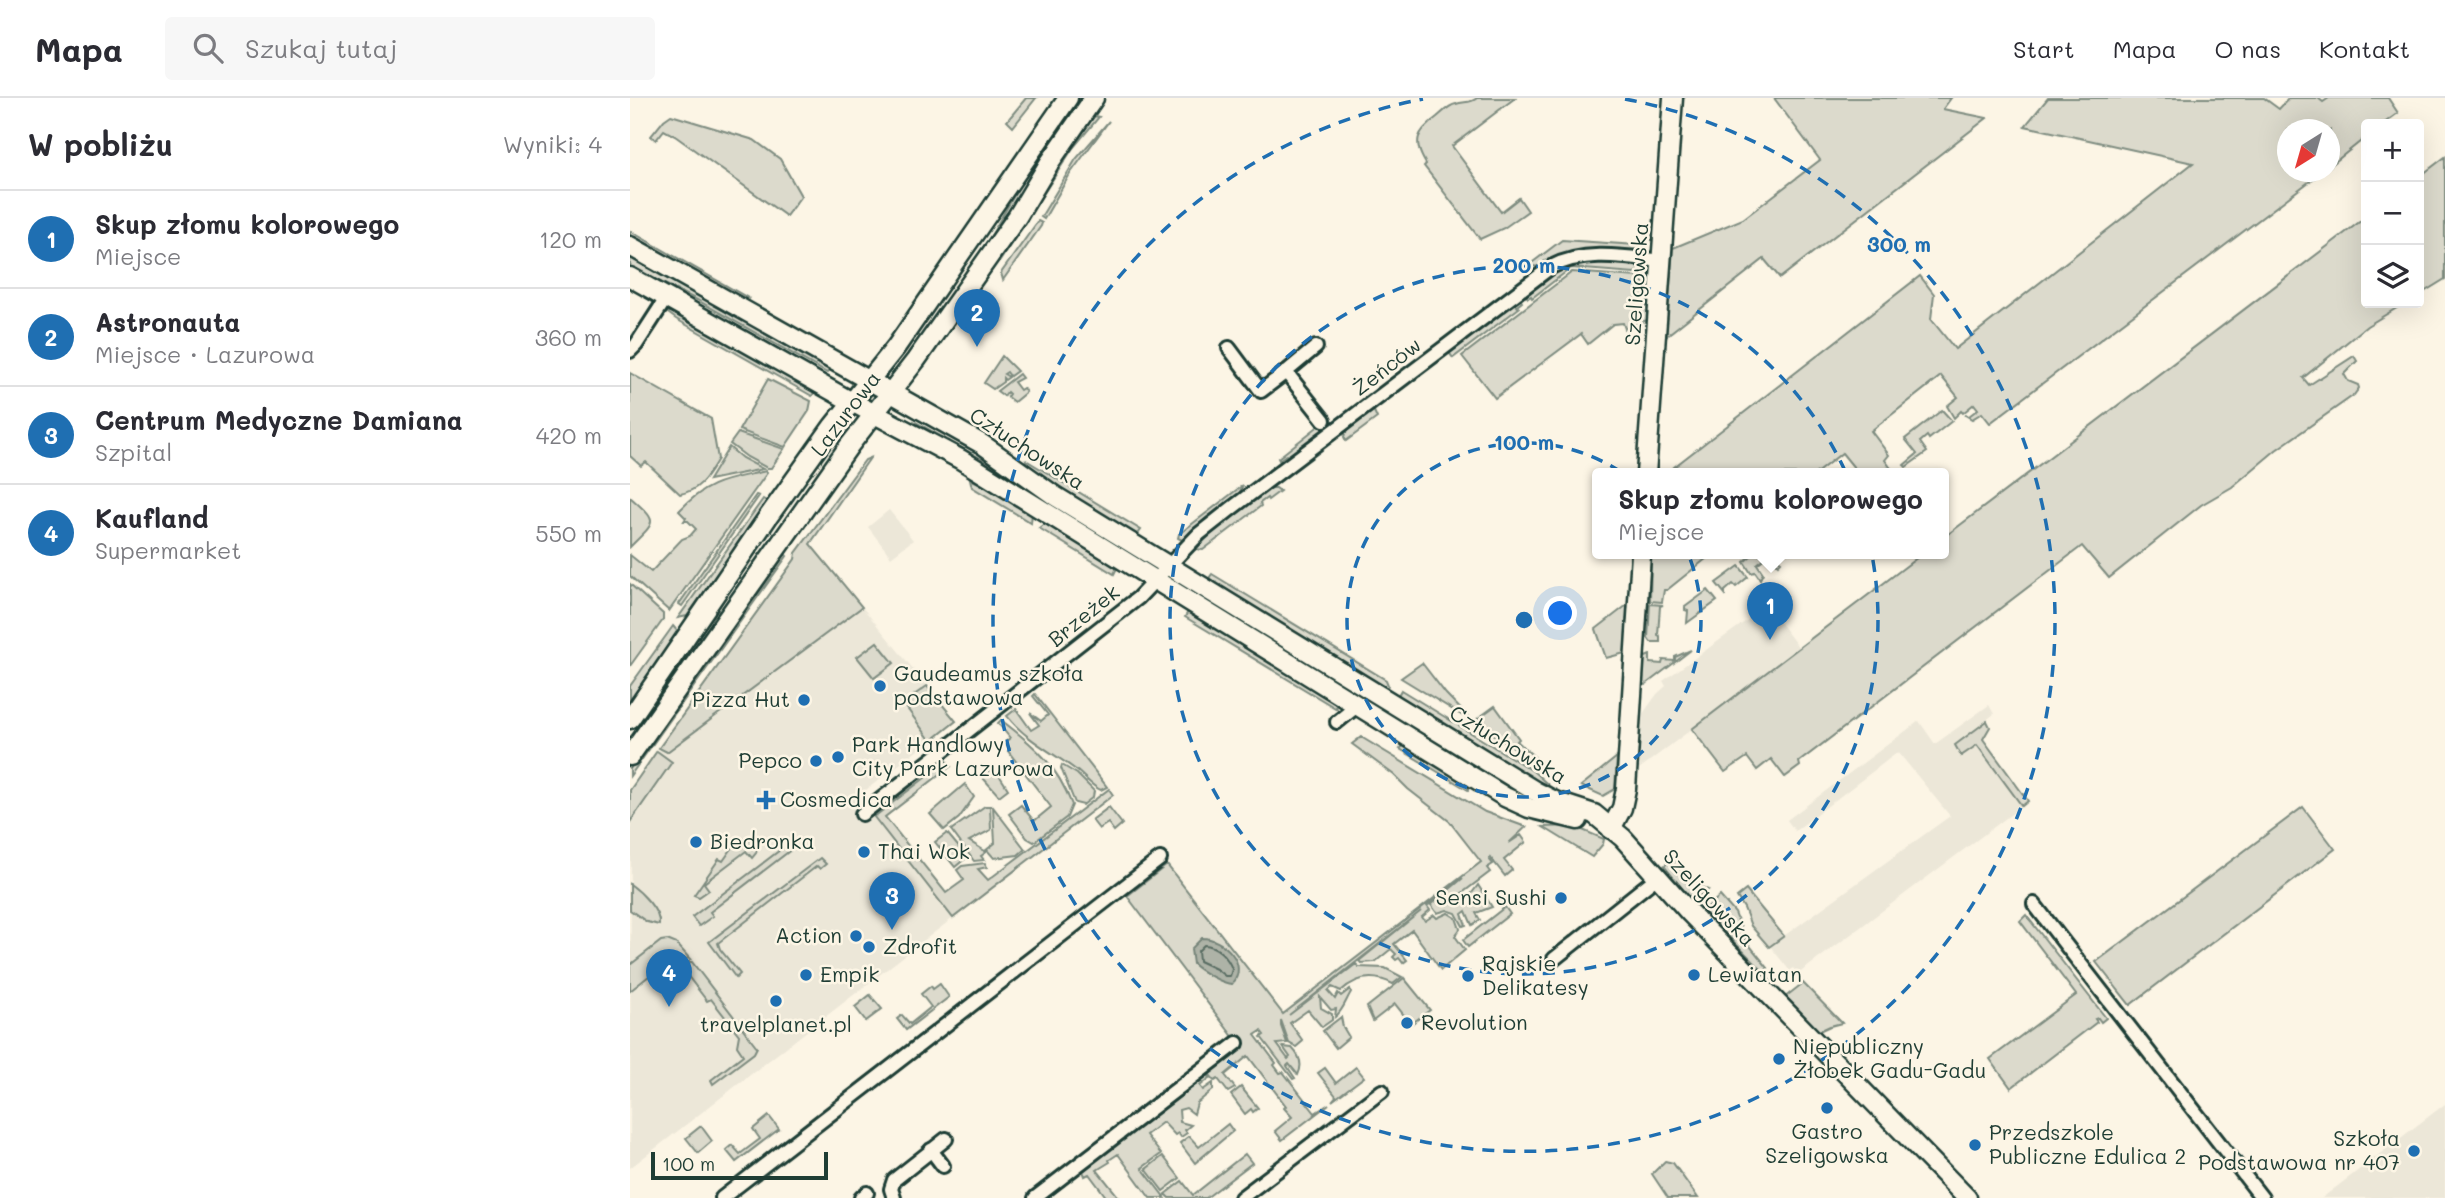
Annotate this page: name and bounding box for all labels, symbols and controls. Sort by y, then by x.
search box [165,17,655,80]
text: Mapa [35,27,123,70]
icon: search [189,29,227,67]
text: Szukaj tutaj [245,31,397,65]
text: Start [2013,33,2075,64]
text: Mapa [2113,33,2176,64]
text: O nas [2214,33,2281,64]
text: Kontakt [2319,33,2410,64]
north arrow [2277,119,2340,182]
map controls [2361,119,2424,308]
button: + [2361,119,2424,182]
text: W pobliżu [28,124,173,164]
text: Wyniki: 4 [503,129,602,159]
button: − [2361,182,2424,245]
text: Skup złomu kolorowego [95,207,399,241]
street label: Szeligowska [1618,221,1653,346]
text: 1 [46,224,56,254]
text: 120 m [539,224,602,254]
text: 300 m [1867,230,1931,257]
text: Miejsce [95,241,181,271]
button: layers [2361,245,2424,308]
text: 200 m [1493,251,1555,278]
pin: 2 [954,289,1000,347]
text: Astronauta [95,305,240,339]
text: 2 [45,322,57,352]
text: 360 m [535,322,602,352]
street label: Żeńców [1346,331,1426,401]
text: Miejsce · Lazurowa [95,339,315,369]
street label: Lazurowa [804,365,886,461]
street label: Człuchowska [965,400,1091,495]
text: Centrum Medyczne Damiana [95,403,463,437]
text: 3 [44,420,58,450]
text: 420 m [536,420,602,450]
text: 100 m [1494,428,1554,455]
text: Szpital [95,437,172,467]
popup [1592,468,1949,559]
text: Skup złomu kolorowego [1618,482,1923,516]
text: Kaufland [95,501,208,535]
text: Miejsce [1618,516,1705,546]
text: 4 [44,518,58,548]
text: 550 m [535,518,602,548]
text: Supermarket [95,535,241,565]
street label: Brzeżek [1042,578,1124,652]
pin: 1 [1747,582,1793,640]
your location [1543,596,1577,630]
centre of rings [1512,608,1536,632]
place label: Gaudeamus szkoła podstawowa [894,659,1084,710]
marker: Gaudeamus szkoła podstawowa [872,678,888,694]
place label: Pizza Hut [692,685,790,712]
marker: Pizza Hut [796,692,812,708]
street label: Człuchowska [1445,698,1572,789]
place label: Park Handlowy City Park Lazurowa [852,730,1054,781]
place label: Pepco [738,746,802,773]
marker: Park Handlowy City Park Lazurowa [830,749,846,765]
marker: Pepco [808,753,824,769]
place label: Cosmedica [780,785,893,812]
marker: Cosmedica [758,792,774,808]
place label: Biedronka [710,827,815,854]
marker: Biedronka [688,834,704,850]
place label: Thai Wok [878,837,970,864]
street label: Szeligowska [1658,843,1762,951]
marker: Thai Wok [856,844,872,860]
pin: 3 [869,872,915,930]
place label: Sensi Sushi [1435,883,1547,910]
marker: Sensi Sushi [1553,890,1569,906]
place label: Action [775,921,842,948]
marker: Action [848,928,864,944]
place label: Zdrofit [883,932,957,959]
marker: Zdrofit [861,939,877,955]
pin: 4 [646,949,692,1007]
place label: Rajskie Delikatesy [1482,949,1589,1000]
place label: Empik [820,960,879,987]
place label: Lewiatan [1708,960,1802,987]
marker: Empik [798,967,814,983]
marker: Lewiatan [1686,967,1702,983]
marker: Rajskie Delikatesy [1460,968,1476,984]
marker: travelplanet.pl [768,993,784,1009]
place label: Revolution [1421,1008,1528,1035]
place label: travelplanet.pl [700,1010,852,1037]
marker: Revolution [1399,1015,1415,1031]
place label: Niepubliczny Żłobek Gadu-Gadu [1793,1032,1986,1083]
marker: Niepubliczny Żłobek Gadu-Gadu [1771,1051,1787,1067]
marker: Gastro Szeligowska [1819,1100,1835,1116]
place label: Gastro Szeligowska [1765,1117,1889,1168]
place label: Przedszkole Publiczne Edulica 2 [1989,1118,2186,1169]
place label: Szkoła Podstawowa nr 407 [2198,1124,2400,1175]
marker: Przedszkole Publiczne Edulica 2 [1967,1137,1983,1153]
marker: Szkoła Podstawowa nr 407 [2406,1143,2422,1159]
scale bar [651,1149,828,1181]
text: 100 m [662,1151,715,1176]

